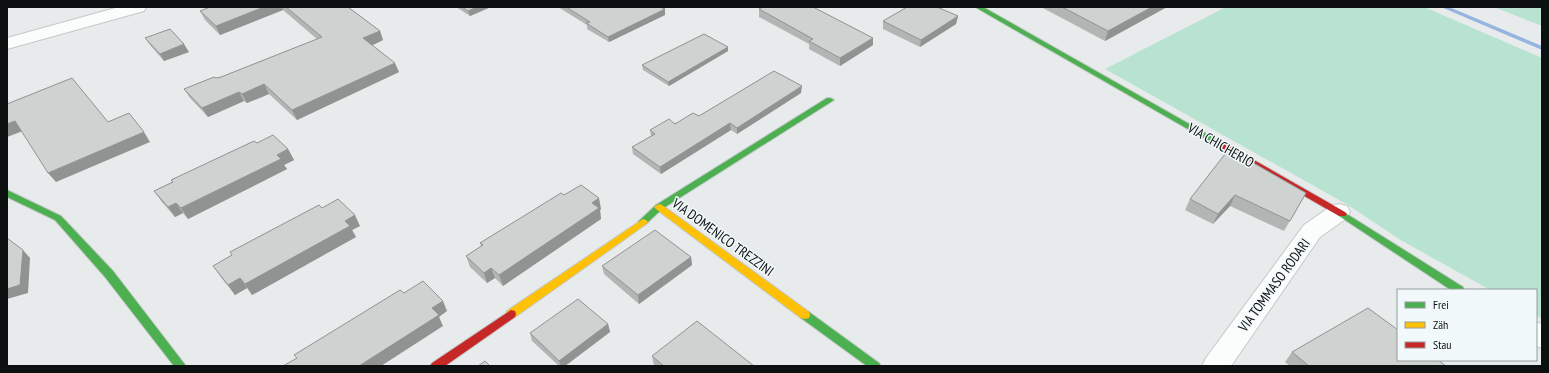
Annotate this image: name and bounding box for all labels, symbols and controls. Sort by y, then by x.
street label: VIA CHICHERIO [1184,118,1258,171]
street label: VIA DOMENICO TREZZINI [668,194,777,280]
street label: VIA TOMMASO RODARI [1234,235,1314,336]
legend [1397,289,1537,361]
text: Frei [1433,297,1449,312]
text: Zäh [1433,317,1448,332]
text: Stau [1433,337,1451,352]

